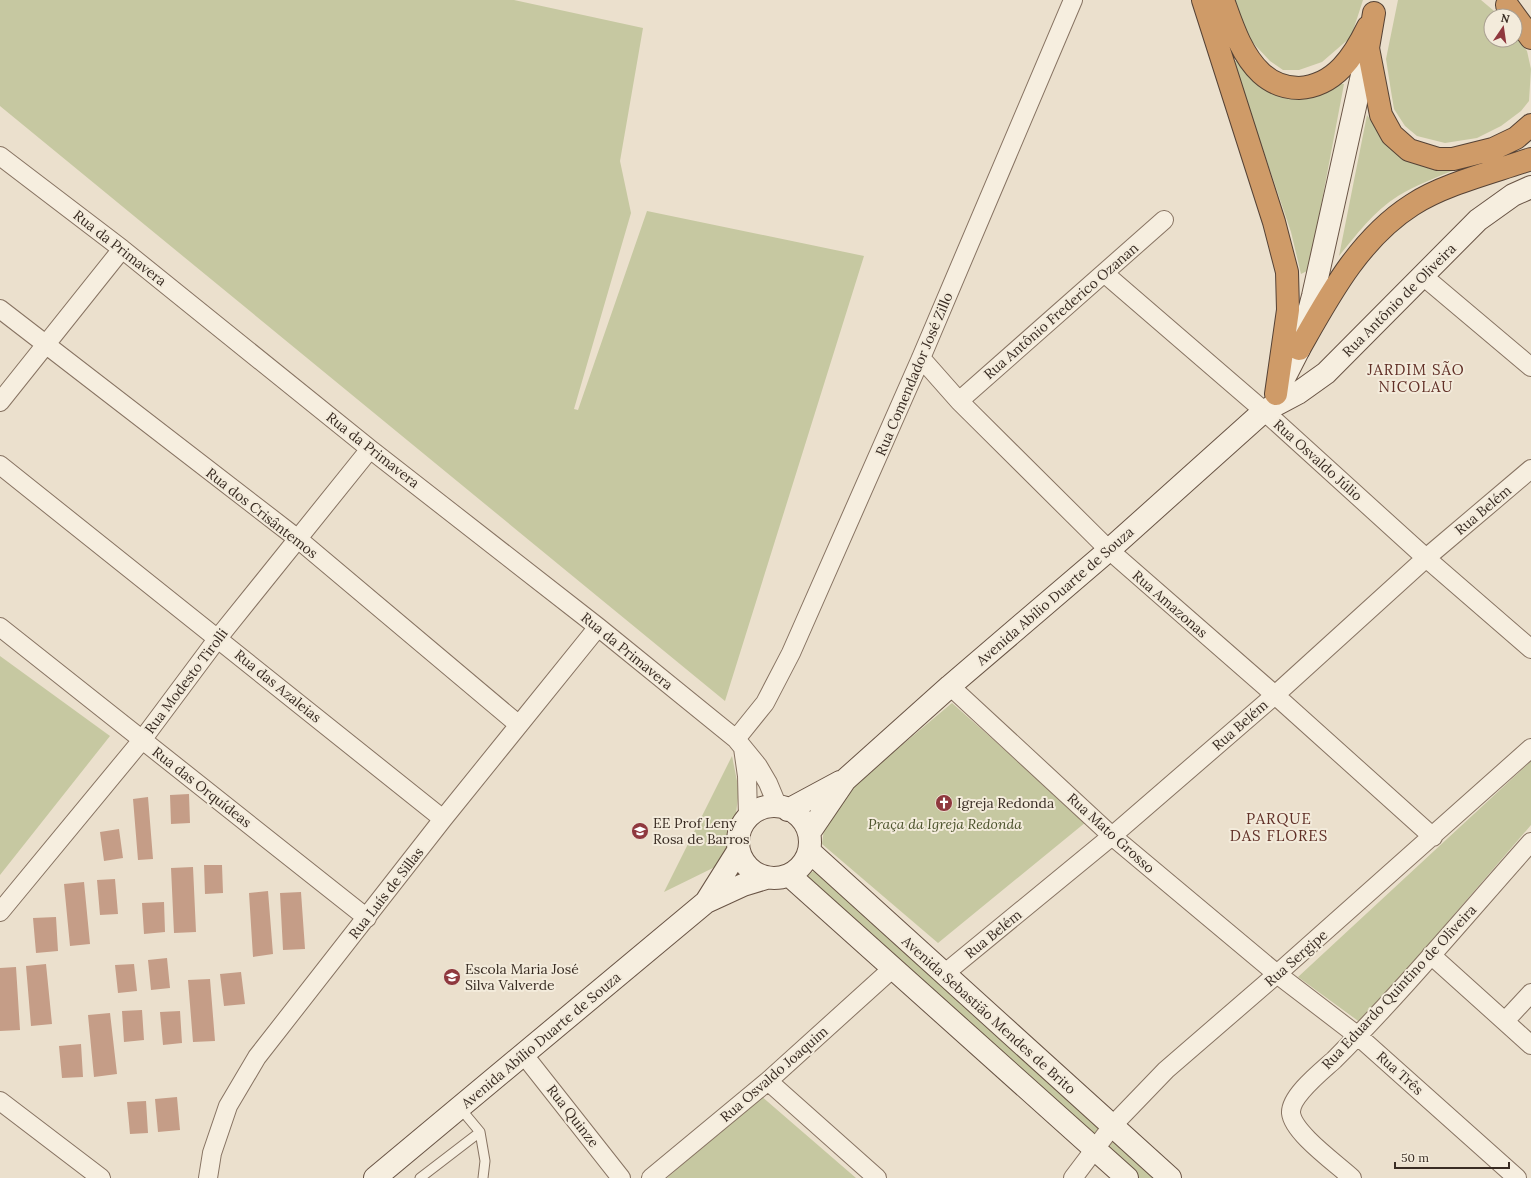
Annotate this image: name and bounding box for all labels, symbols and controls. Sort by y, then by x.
north arrow [1483,8,1523,48]
text: N [1500,10,1511,26]
street label: Rua da Primavera [70,206,170,290]
street label: Rua Antônio Frederico Ozanan [980,239,1142,383]
street label: Rua Antônio de Oliveira [1338,239,1460,361]
street label: Rua Comendador José Zillo [871,290,957,458]
district label: JARDIM SÃO NICOLAU [1366,360,1465,396]
street label: Rua da Primavera [323,408,423,492]
street label: Rua Osvaldo Júlio [1270,415,1366,505]
street label: Rua dos Crisântemos [203,464,321,562]
street label: Rua Belém [1451,481,1515,539]
street label: Avenida Abílio Duarte de Souza [972,523,1137,670]
street label: Rua Amazonas [1129,566,1211,642]
street label: Rua da Primavera [577,608,677,694]
street label: Rua Modesto Tirolli [140,625,232,737]
street label: Rua das Azaleias [231,646,325,726]
street label: Rua Belém [1208,695,1272,754]
street label: Rua das Orquídeas [149,743,255,831]
street label: Rua Mato Grosso [1064,789,1158,877]
church icon: Igreja Redonda [934,793,954,813]
place label: Igreja Redonda [957,794,1054,812]
district label: PARQUE DAS FLORES [1230,809,1328,845]
place label: EE Prof Leny Rosa de Barros [653,814,750,848]
park label: Praça da Igreja Redonda [868,815,1022,833]
school or university icon: EE Prof Leny Rosa de Barros [630,821,650,841]
street label: Rua Luís de Sillas [345,844,427,942]
street label: Rua Eduardo Quintino de Oliveira [1318,901,1480,1073]
street label: Rua Belém [961,905,1026,962]
street label: Rua Sergipe [1261,926,1331,990]
street label: Avenida Sebastião Mendes de Brito [898,931,1080,1098]
place label: Escola Maria José Silva Valverde [465,960,579,994]
school or university icon: Escola Maria José Silva Valverde [442,967,462,987]
street label: Avenida Abílio Duarte de Souza [457,968,624,1113]
street label: Rua Osvaldo Joaquim [716,1022,832,1126]
street label: Rua Três [1373,1047,1427,1099]
street label: Rua Quinze [543,1081,603,1151]
scale bar [1395,1144,1509,1170]
text: 50 m [1401,1150,1429,1165]

